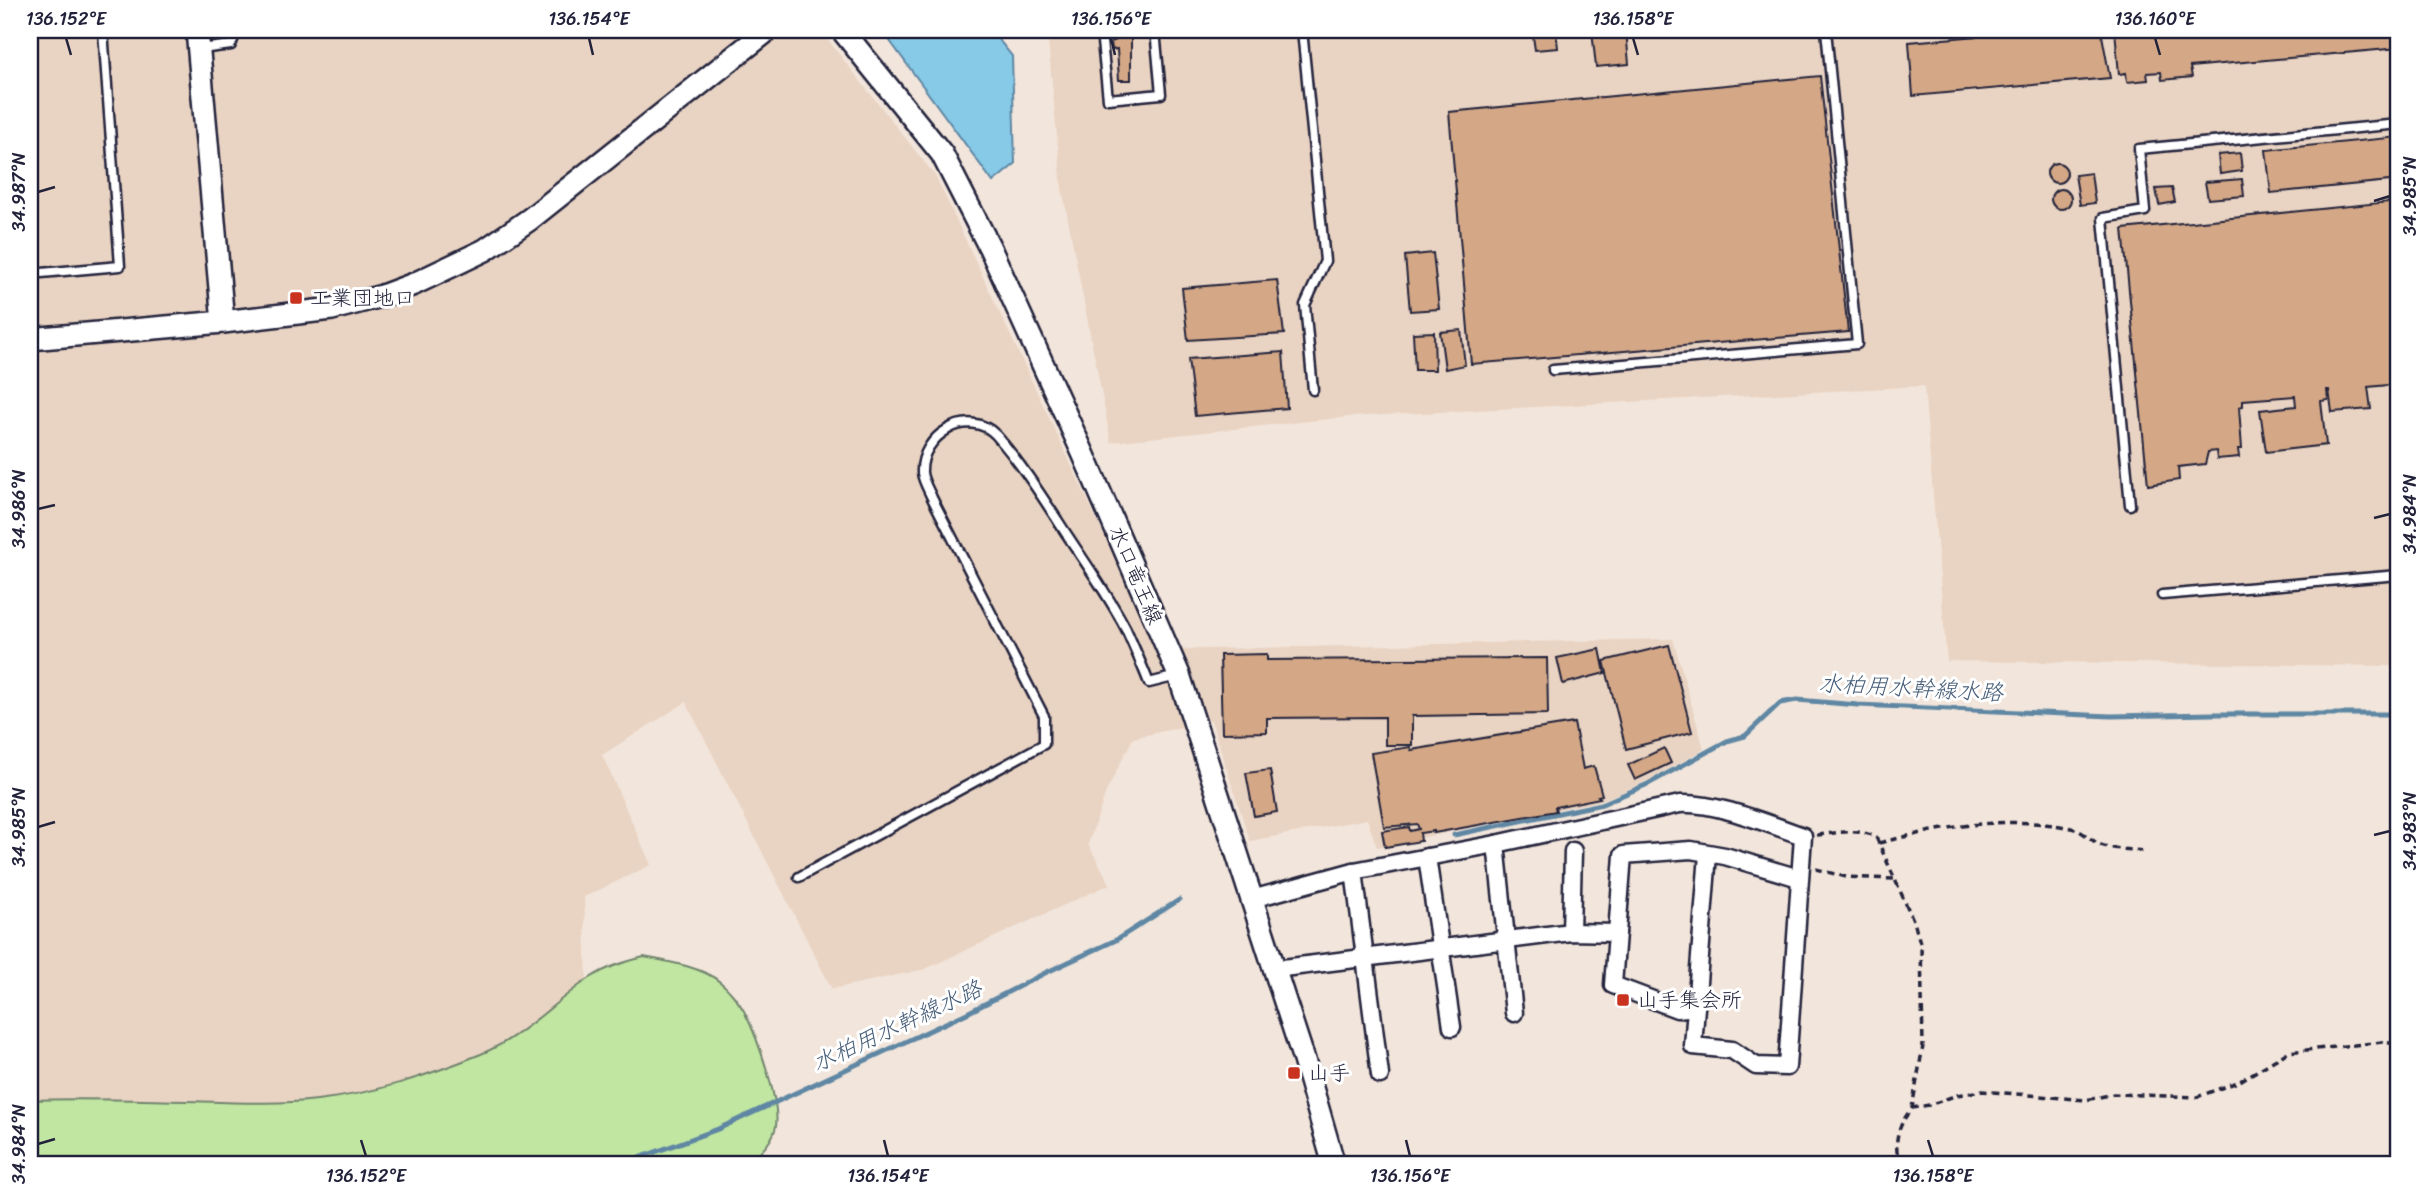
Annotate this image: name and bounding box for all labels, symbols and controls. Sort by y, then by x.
text: 136.152°E [26,3,107,35]
text: 136.154°E [549,3,630,35]
text: 136.156°E [1071,3,1152,35]
text: 136.158°E [1593,3,1674,35]
text: 136.160°E [2115,3,2196,35]
text: 34.987°N [3,152,35,231]
text: 34.985°N [2394,156,2426,236]
place label: 工業団地口 [310,279,415,317]
marker: 工業団地口 [288,290,304,306]
text: 34.986°N [3,469,35,548]
text: 34.984°N [2394,474,2426,554]
street label: 水口竜王線 [1098,519,1174,631]
water label: 水柏用水幹線水路 [1818,663,2006,713]
text: 34.985°N [3,787,35,867]
text: 34.983°N [2394,791,2426,870]
water label: 水柏用水幹線水路 [805,968,991,1083]
place label: 山手集会所 [1637,981,1742,1019]
marker: 山手集会所 [1615,992,1631,1008]
place label: 山手 [1308,1054,1350,1092]
marker: 山手 [1286,1065,1302,1081]
text: 34.984°N [3,1104,35,1184]
text: 136.152°E [326,1160,407,1192]
text: 136.154°E [848,1160,929,1192]
text: 136.156°E [1370,1160,1451,1192]
text: 136.158°E [1893,1160,1974,1192]

